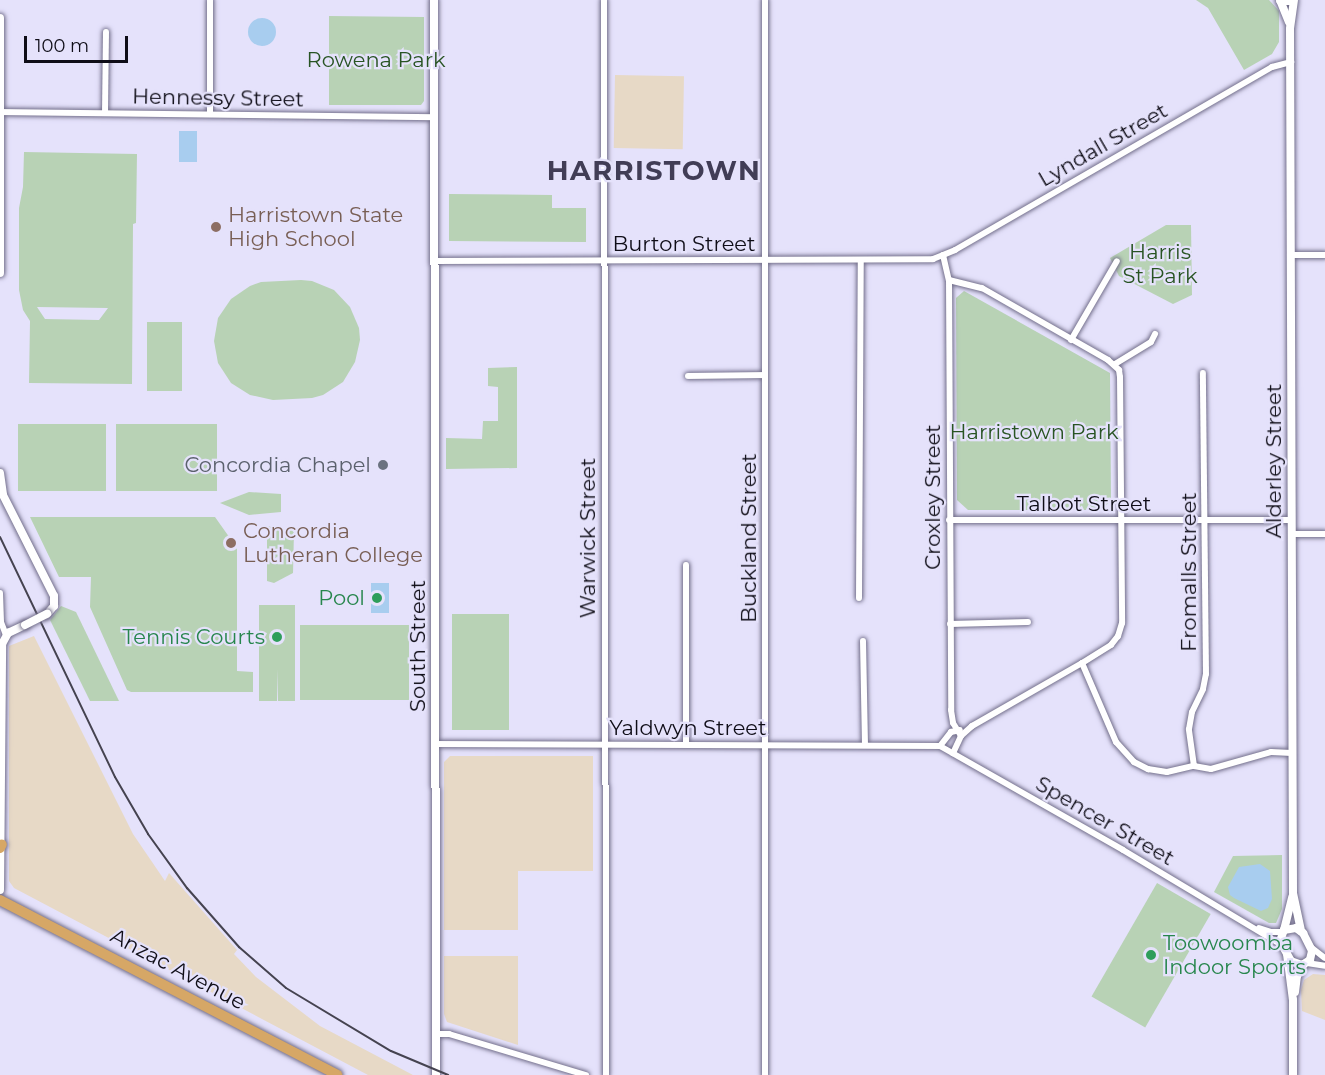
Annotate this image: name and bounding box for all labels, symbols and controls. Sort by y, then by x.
scale bar [27,24,130,62]
text: 100 m [35,35,89,57]
park label: Rowena Park [307,47,445,73]
street label: Hennessy Street [132,84,304,112]
street label: Lyndall Street [1034,98,1172,192]
district label: HARRISTOWN [547,155,761,187]
place label: Harristown State High School [228,202,403,252]
marker: Harristown State High School [209,220,223,234]
street label: Burton Street [612,231,756,257]
park label: Harris St Park [1123,239,1197,289]
street label: Alderley Street [1261,384,1287,538]
park label: Harristown Park [950,419,1118,445]
street label: Croxley Street [920,424,946,570]
place label: Concordia Chapel [184,452,371,478]
street label: Buckland Street [736,453,762,623]
marker: Concordia Chapel [376,458,390,472]
street label: Warwick Street [575,458,601,618]
street label: Talbot Street [1017,491,1151,517]
street label: Fromalls Street [1176,492,1202,652]
place label: Concordia Lutheran College [243,518,423,568]
marker: Concordia Lutheran College [224,536,238,550]
street label: South Street [405,580,431,712]
place label: Pool [318,585,365,611]
marker: Pool [370,591,384,605]
place label: Tennis Courts [122,624,265,650]
marker: Tennis Courts [270,630,284,644]
street label: Yaldwyn Street [609,715,767,741]
street label: Spencer Street [1031,771,1179,871]
street label: Anzac Avenue [106,923,250,1015]
place label: Toowoomba Indoor Sports [1163,930,1306,980]
marker: Toowoomba Indoor Sports [1144,948,1158,962]

